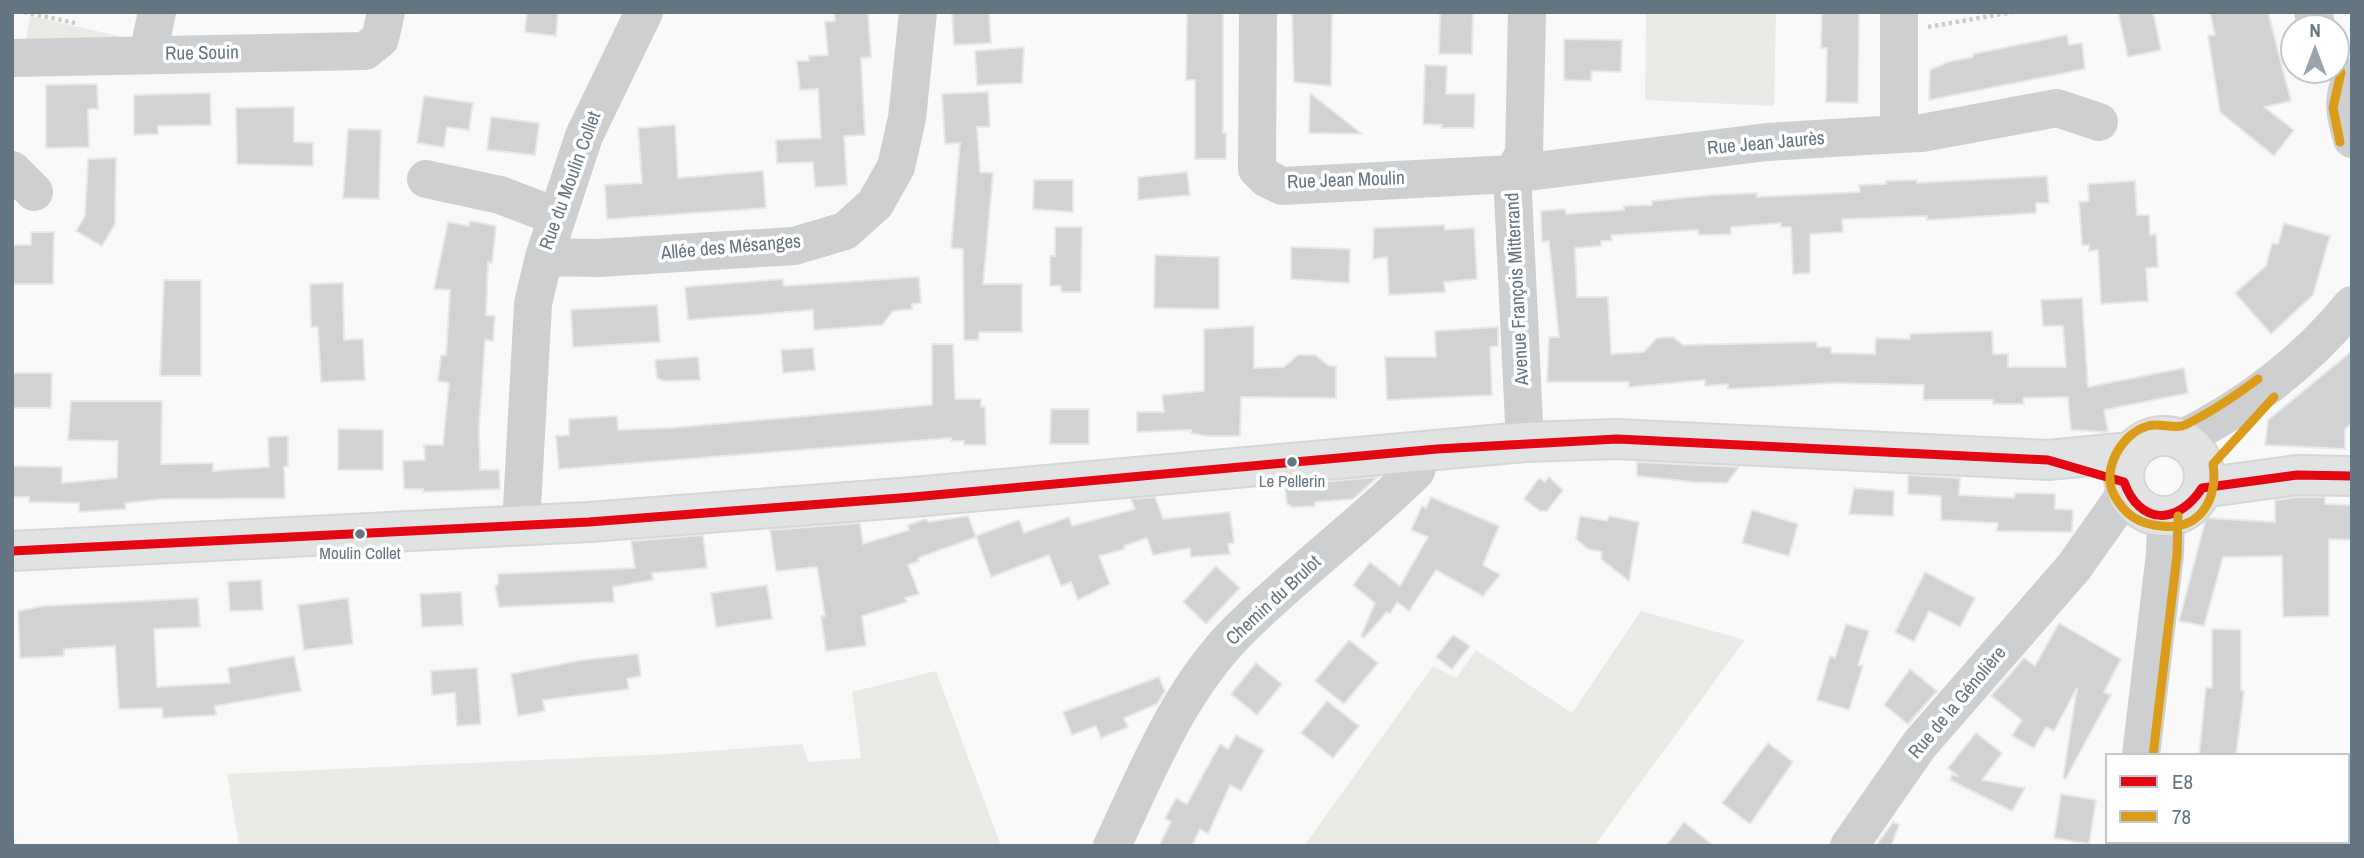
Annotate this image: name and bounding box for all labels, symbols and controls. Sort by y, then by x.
north arrow [2280,14,2350,84]
text: N [2309,17,2321,43]
street label: Rue Souin [165,42,239,66]
street label: Rue du Moulin Collet [535,109,607,253]
street label: Rue Jean Jaurès [1706,128,1826,160]
street label: Rue Jean Moulin [1287,168,1405,194]
street label: Avenue François Mitterrand [1502,192,1534,386]
street label: Allée des Mésanges [660,231,802,265]
marker: Le Pellerin [1285,455,1299,469]
place label: Le Pellerin [1259,472,1325,492]
marker: Moulin Collet [353,527,367,541]
place label: Moulin Collet [319,544,401,564]
street label: Chemin du Brulot [1222,551,1326,651]
street label: Rue de la Génolière [1904,642,2012,764]
legend [2105,753,2350,844]
text: E8 [2172,767,2193,796]
text: 78 [2172,802,2191,831]

